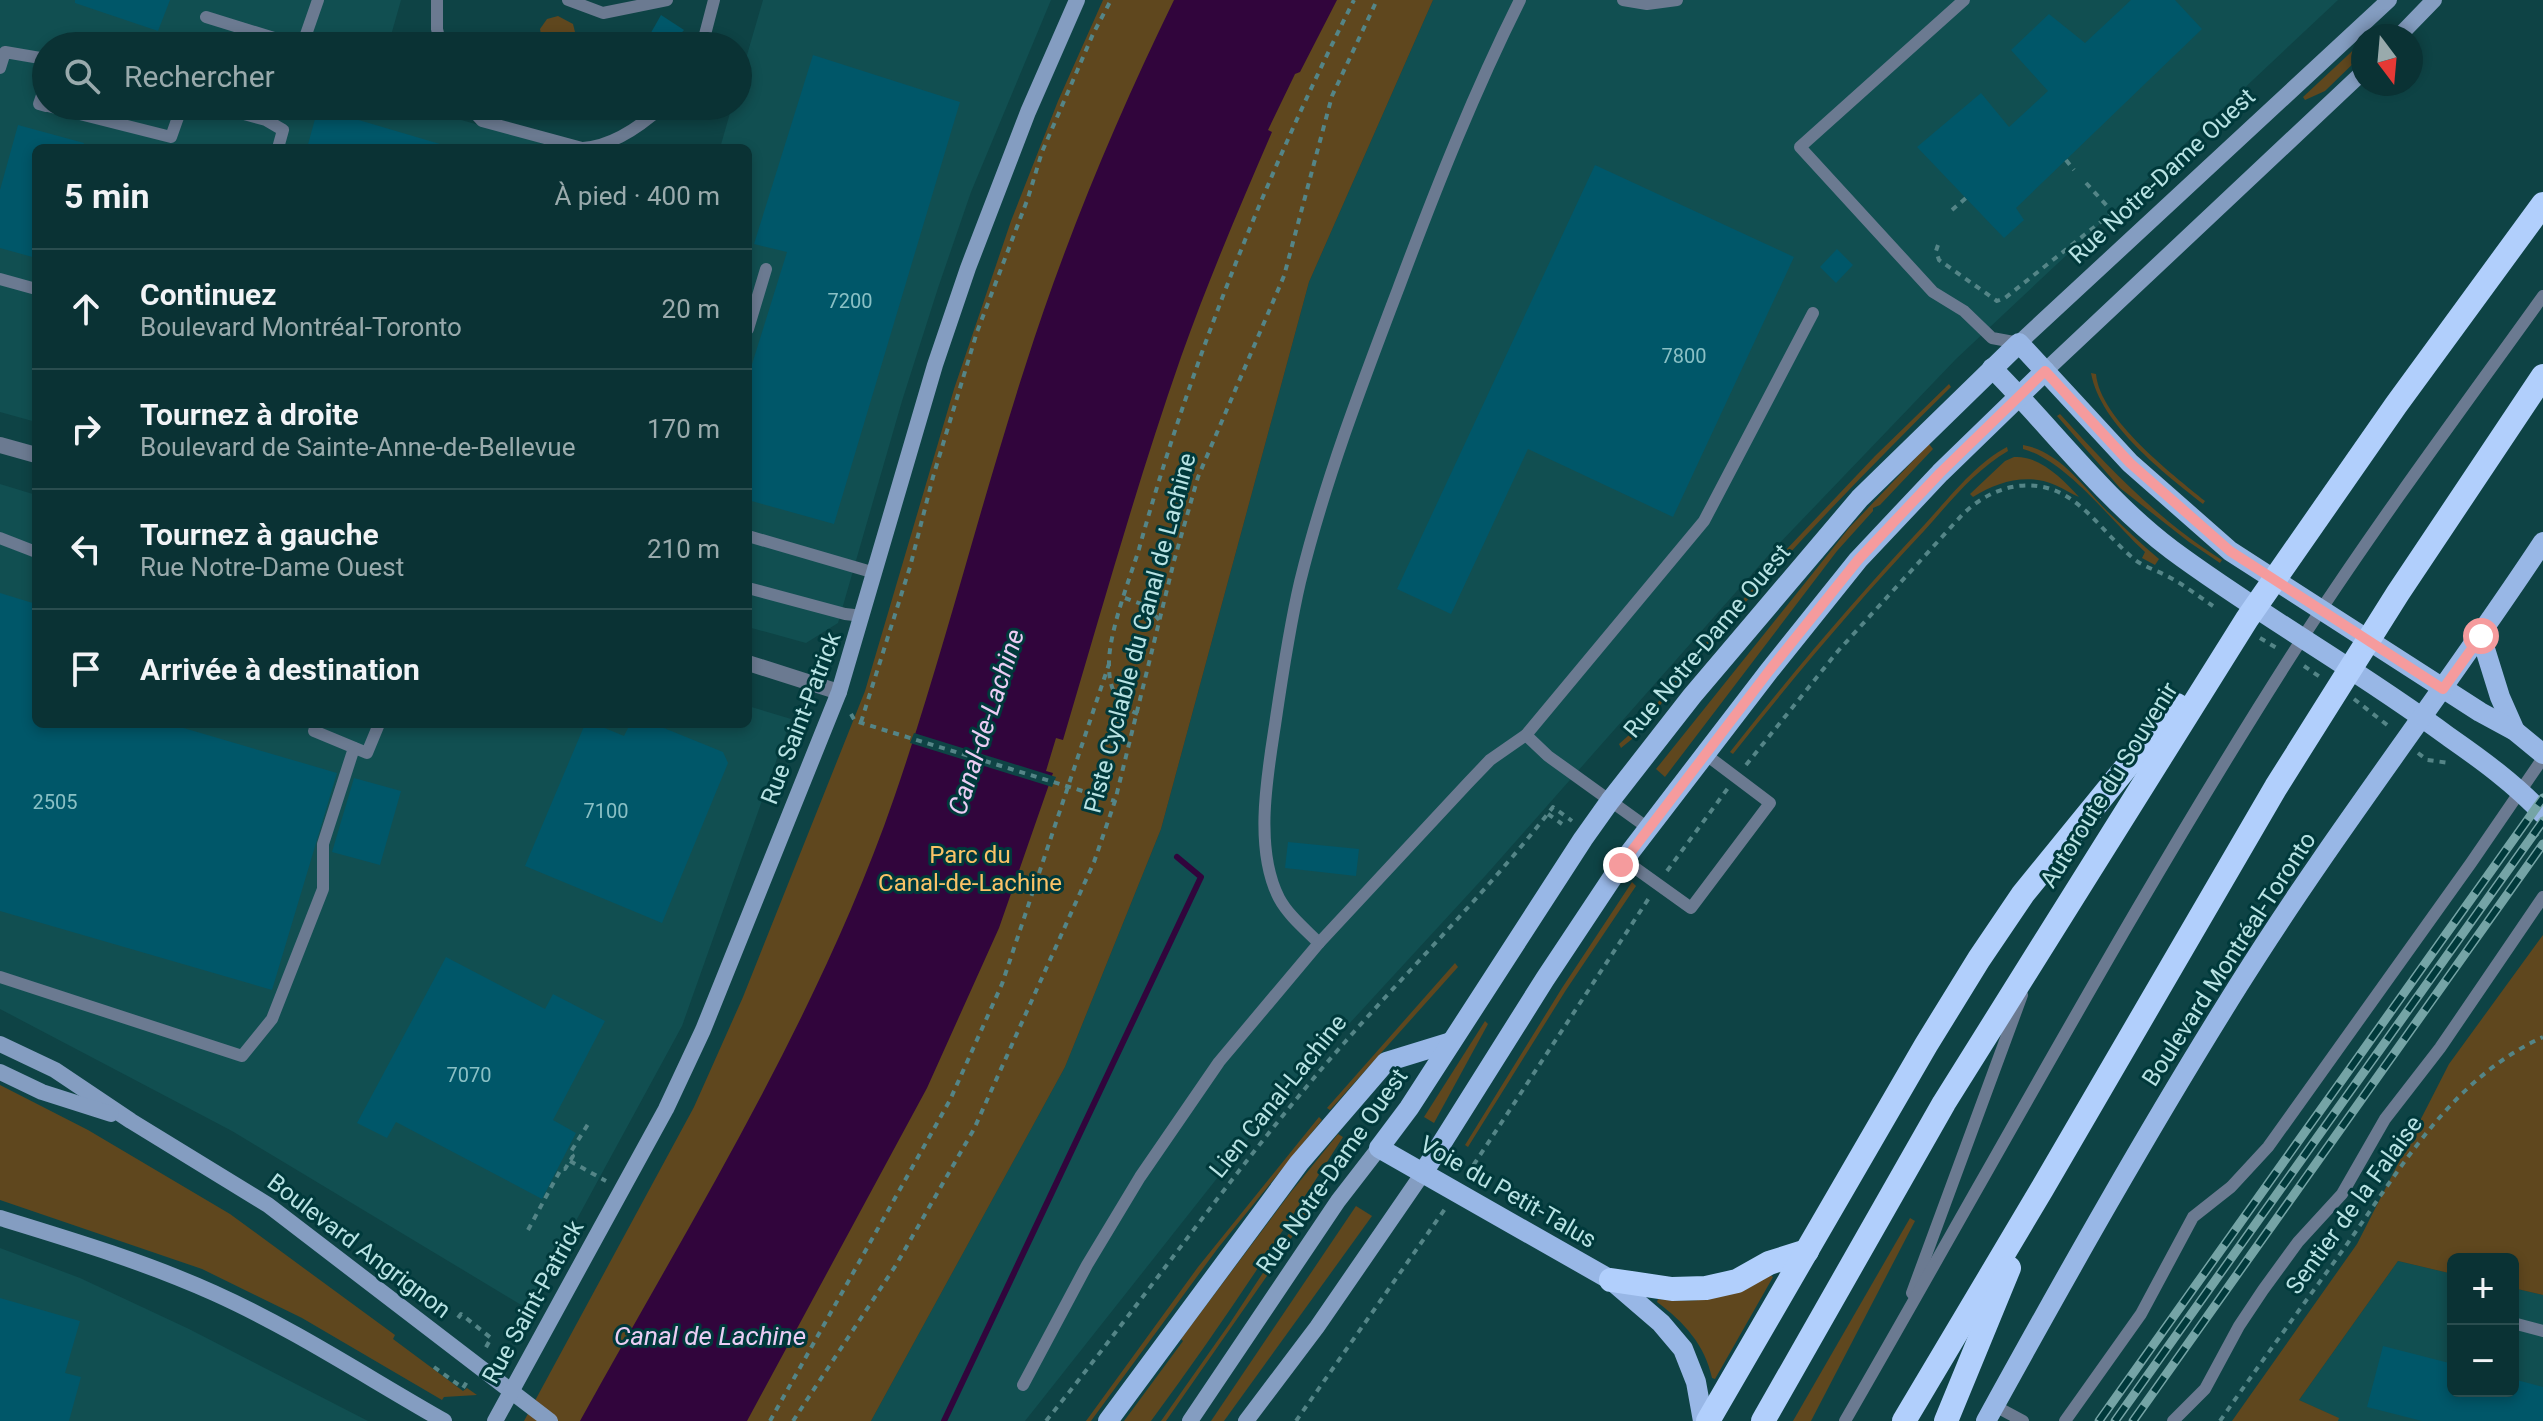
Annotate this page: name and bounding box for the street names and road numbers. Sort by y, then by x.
street label: Rue Notre-Dame Ouest [2063,83,2261,269]
street label: Piste Cyclable du Canal de Lachine [1078,450,1202,816]
street label: Rue Notre-Dame Ouest [1618,538,1796,743]
street label: Rue Saint-Patrick [755,627,847,808]
street label: Autoroute du Souvenir [2034,677,2184,893]
street label: Boulevard Montréal-Toronto [2136,827,2322,1091]
street label: Lien Canal-Lachine [1204,1009,1352,1183]
street label: Rue Notre-Dame Ouest [1251,1063,1413,1279]
street label: Sentier de la Falaise [2280,1110,2428,1300]
street label: Voie du Petit-Talus [1415,1130,1601,1254]
street label: Boulevard Angrignon [262,1168,456,1324]
street label: Rue Saint-Patrick [477,1215,590,1388]

